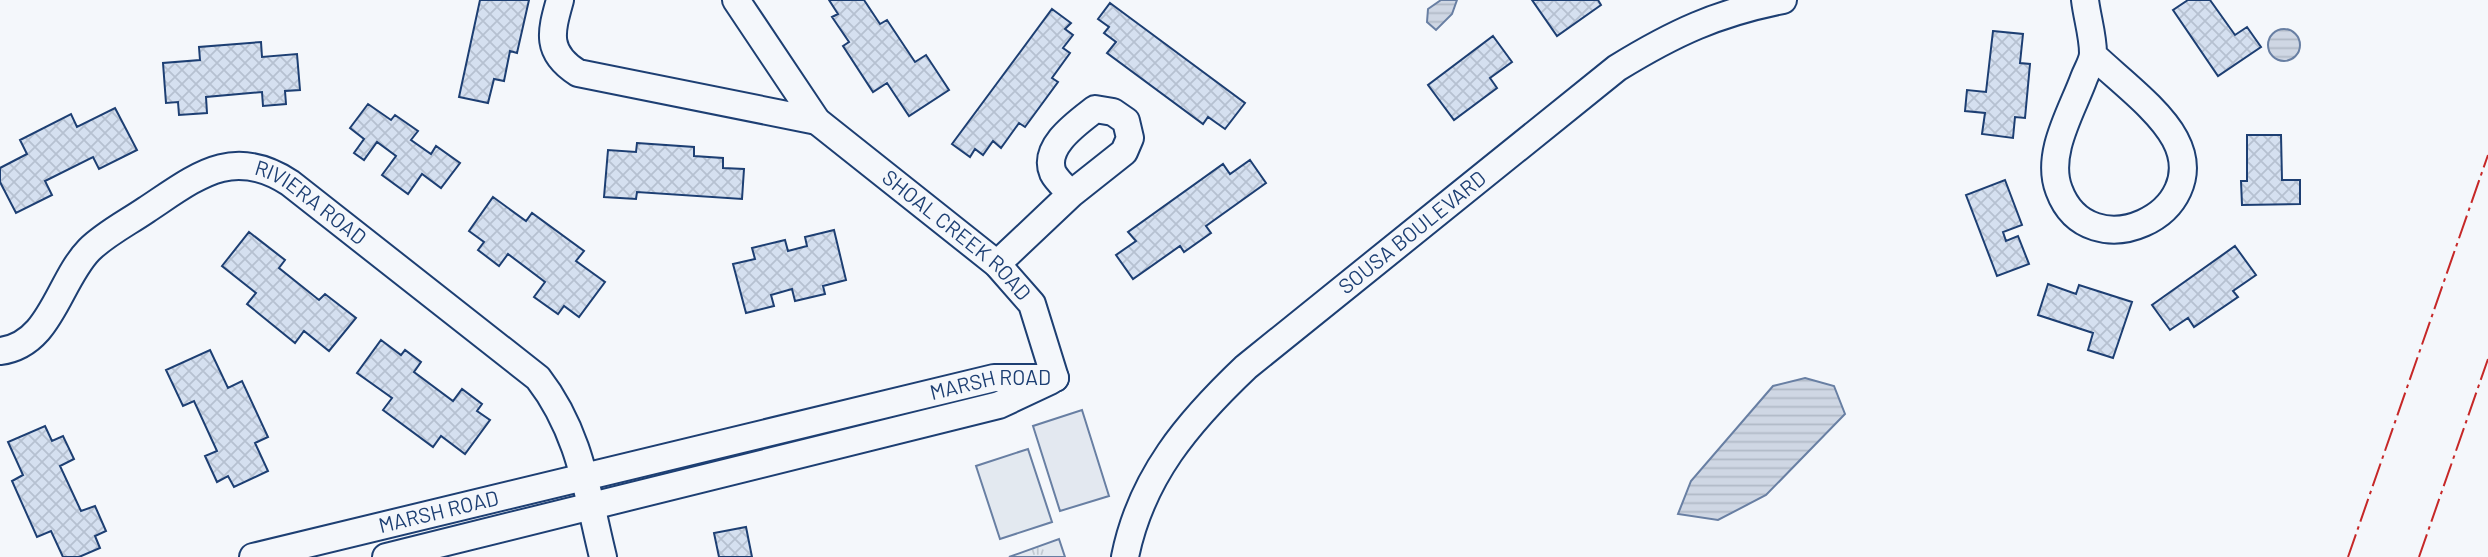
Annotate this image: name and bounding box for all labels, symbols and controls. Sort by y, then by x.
street label: RIVIERA ROAD [252,154,372,249]
street label: SHOAL CREEK ROAD [878,164,1037,305]
street label: SOUSA BOULEVARD [1333,165,1490,298]
street label: MARSH ROAD [927,364,1051,404]
street label: MARSH ROAD [376,484,501,537]

